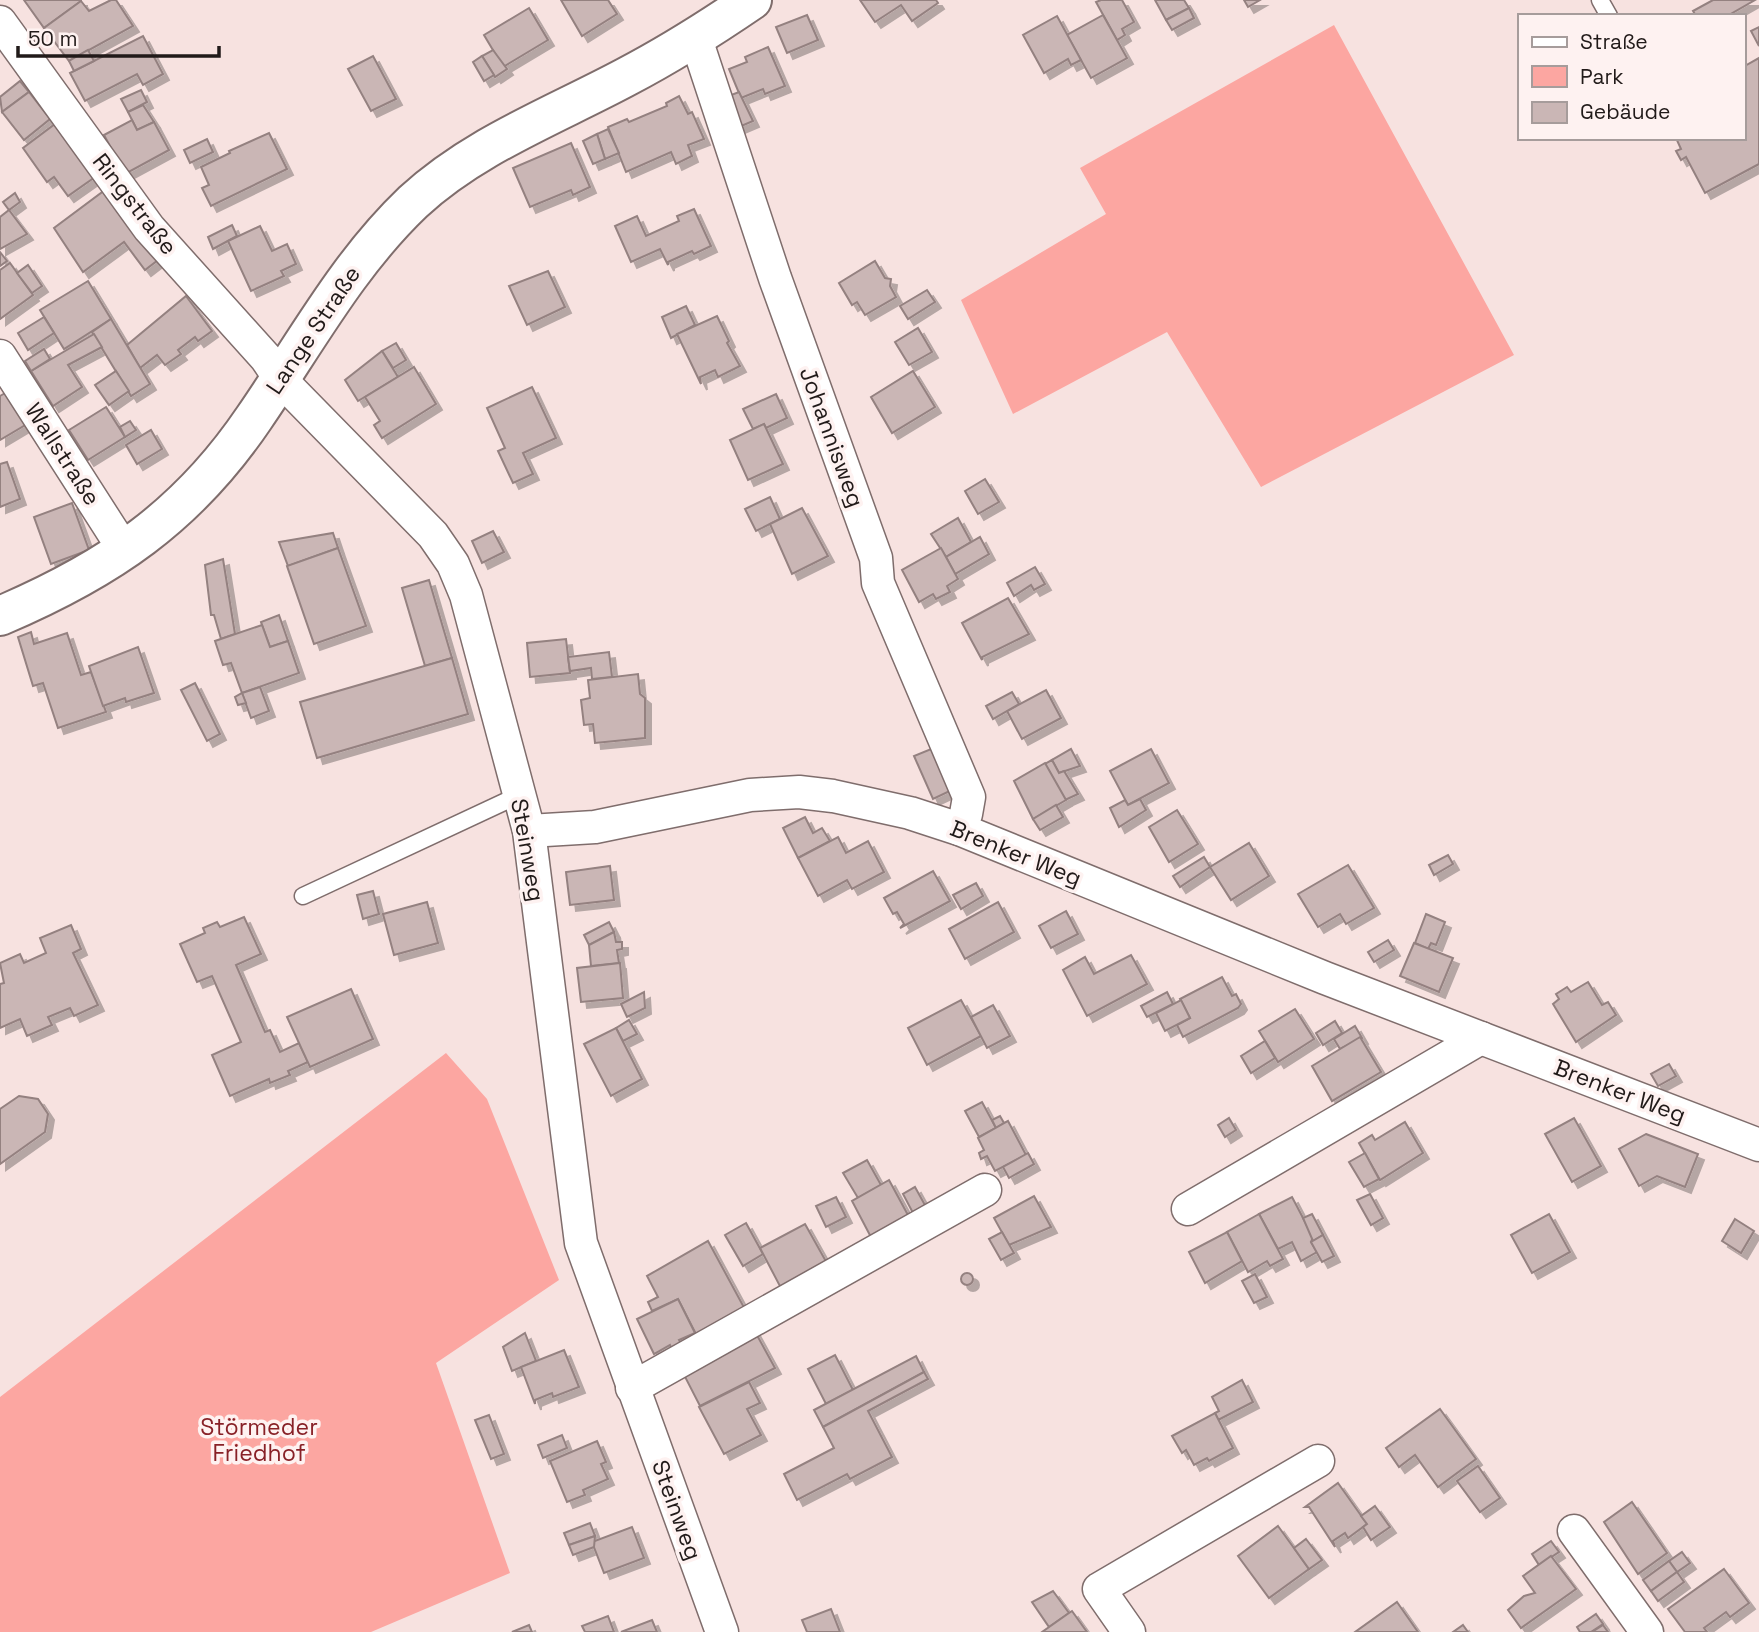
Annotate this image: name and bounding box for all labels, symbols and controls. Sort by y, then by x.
scale bar [18,14,219,58]
legend [1518,14,1745,140]
text: 50 m [28,25,78,52]
text: Straße [1580,28,1648,55]
text: Park [1580,63,1624,90]
text: Gebäude [1580,98,1670,125]
street label: Ringstraße [86,147,184,261]
street label: Lange Straße [259,260,367,400]
street label: Johannisweg [793,363,871,511]
street label: Wallstraße [19,397,107,511]
street label: Steinweg [504,796,552,904]
street label: Brenker Weg [946,813,1086,893]
street label: Brenker Weg [1550,1052,1690,1130]
park label: Störmeder Friedhof [200,1412,318,1468]
street label: Steinweg [645,1456,709,1564]

